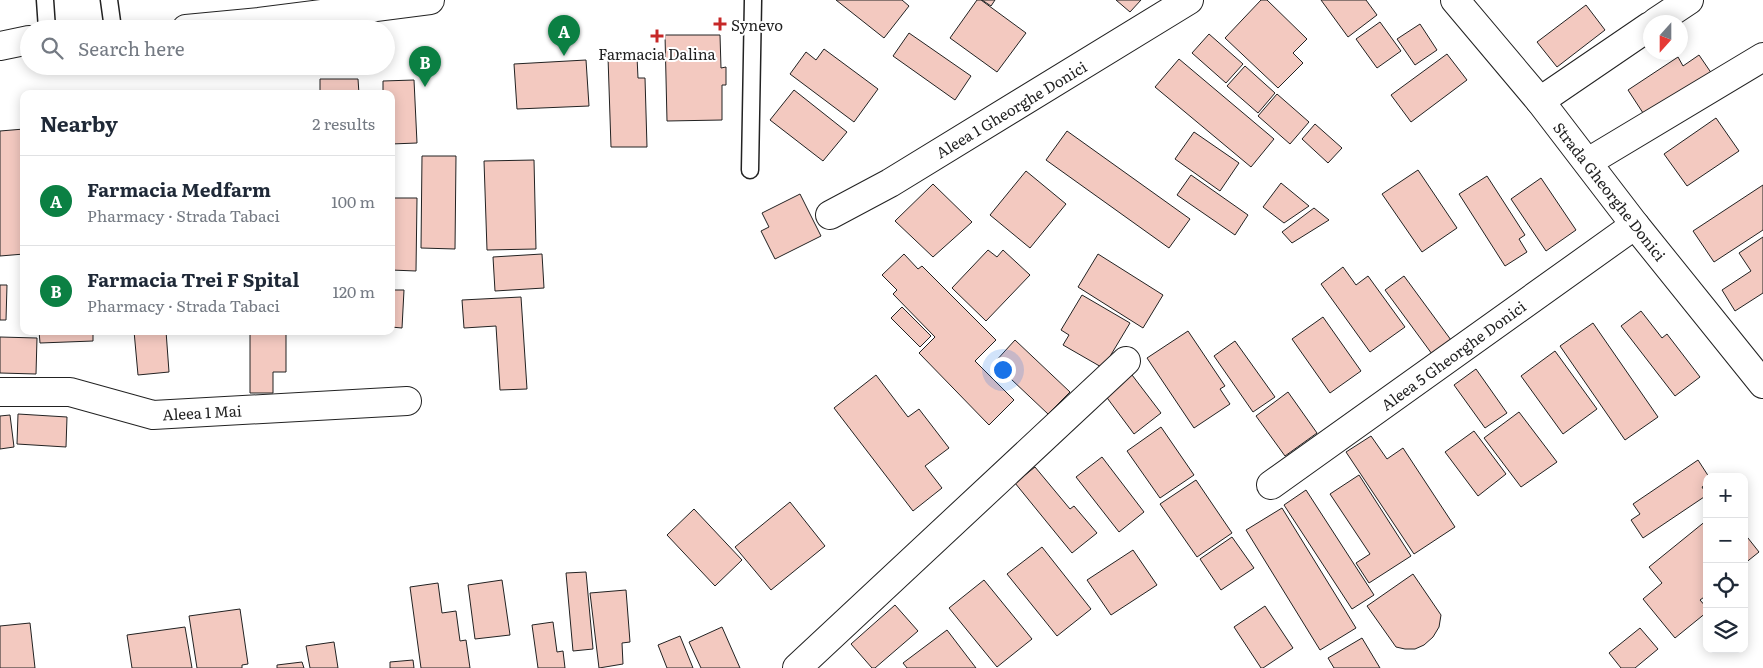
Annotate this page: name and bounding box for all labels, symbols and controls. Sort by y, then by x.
place label: Synevo [731,13,783,36]
pin: A [548,15,580,56]
north arrow [1643,15,1688,60]
marker: Synevo [713,17,727,31]
search box [20,20,395,75]
marker: Farmacia Dalina [651,30,663,42]
icon: search [38,34,66,62]
text: Search here [78,34,185,62]
place label: Farmacia Dalina [598,42,717,65]
pin: B [409,46,441,87]
street label: Aleea 1 Gheorghe Donici [931,55,1091,163]
text: Nearby [40,107,118,138]
text: 2 results [312,111,375,135]
street label: Strada Gheorghe Donici [1548,117,1672,265]
text: Farmacia Medfarm [87,175,271,203]
text: A [50,189,62,213]
text: 100 m [331,189,375,213]
text: Pharmacy · Strada Tabaci [87,203,280,227]
text: Farmacia Trei F Spital [87,265,299,293]
text: B [50,279,62,303]
text: 120 m [332,279,375,303]
text: Pharmacy · Strada Tabaci [87,293,280,317]
street label: Aleea 5 Gheorghe Donici [1376,295,1530,415]
your location [990,357,1016,383]
street label: Aleea 1 Mai [162,398,242,426]
map controls [1703,473,1748,653]
button: + [1703,473,1748,518]
button: − [1703,518,1748,563]
button: locate [1703,563,1748,608]
button: layers [1703,608,1748,653]

